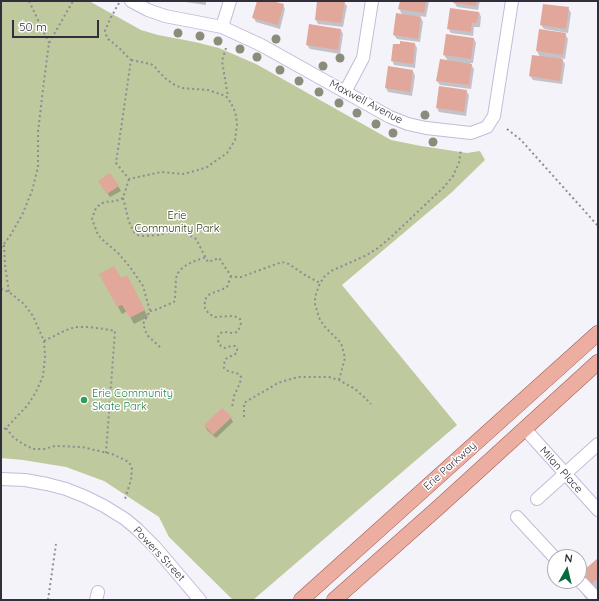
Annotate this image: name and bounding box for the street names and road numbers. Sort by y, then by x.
street label: Maxwell Avenue [327,77,405,127]
street label: Erie Parkway [421,439,479,493]
street label: Milan Place [537,444,585,496]
street label: Powers Street [130,524,188,584]

